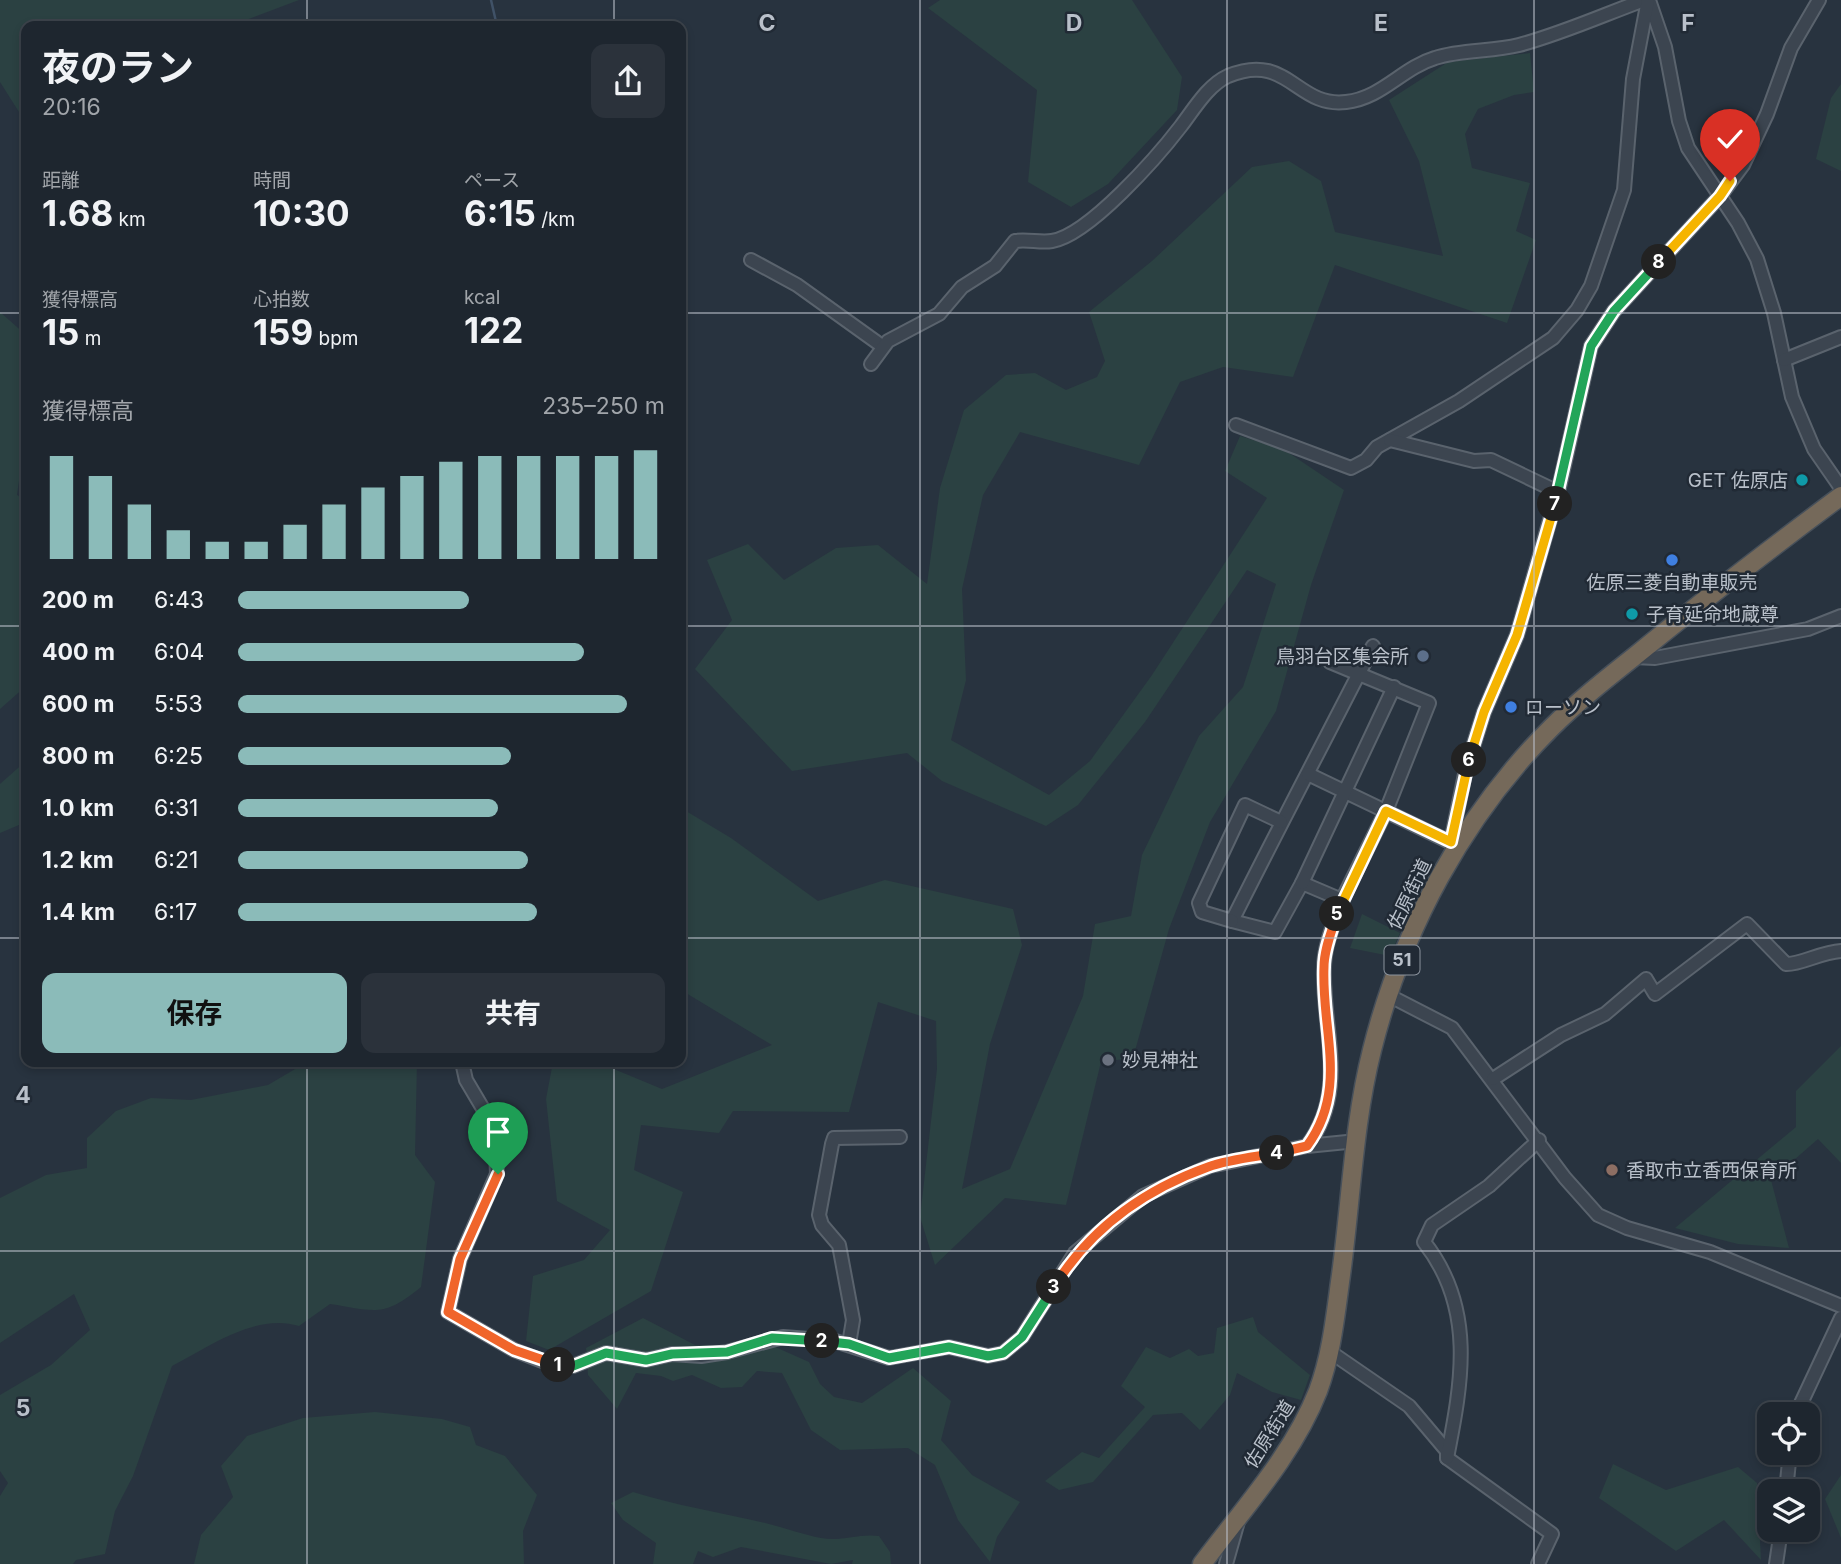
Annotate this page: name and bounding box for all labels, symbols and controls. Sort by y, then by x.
text: C [758,9,776,37]
text: D [1066,9,1082,37]
text: E [1374,9,1388,37]
text: F [1681,9,1695,37]
text: 夜のラン [42,44,194,90]
button: share [591,44,665,118]
text: 20:16 [42,93,101,121]
pin [1700,109,1760,181]
icon: check [1711,120,1749,158]
text: 距離 [42,169,80,192]
text: 時間 [253,169,291,192]
text: ペース [464,169,520,192]
text: 1.68 [42,192,113,234]
text: 10:30 [253,192,350,234]
text: 6:15 [464,192,536,234]
text: km [113,208,146,231]
text: /km [536,208,575,231]
pin: 8 [1642,244,1676,280]
text: 8 [1652,250,1665,273]
text: kcal [464,286,500,309]
text: 獲得標高 [42,288,118,311]
text: 心拍数 [253,288,310,311]
text: 122 [464,309,523,351]
text: 15 [42,311,79,353]
text: 159 [253,311,313,353]
text: m [79,327,101,350]
text: bpm [313,327,358,350]
text: 235–250 m [542,392,665,420]
text: 獲得標高 [42,397,134,425]
place label: GET 佐原店 [1688,469,1788,492]
marker: GET 佐原店 [1794,472,1810,488]
pin: 7 [1538,486,1572,522]
text: 7 [1549,492,1560,515]
marker: 佐原三菱自動車販売 [1664,552,1680,568]
place label: 佐原三菱自動車販売 [1586,571,1758,594]
text: 200 m [42,586,114,614]
text: 6:43 [154,586,204,614]
place label: 子育延命地蔵尊 [1646,603,1779,626]
marker: 子育延命地蔵尊 [1624,606,1640,622]
text: 400 m [42,638,115,666]
text: 6:04 [154,638,204,666]
place label: 鳥羽台区集会所 [1276,645,1409,668]
marker: 鳥羽台区集会所 [1415,648,1431,664]
text: 600 m [42,690,114,718]
text: 5:53 [154,690,203,718]
place label: ローソン [1525,696,1601,719]
marker: ローソン [1503,699,1519,715]
text: 800 m [42,742,114,770]
text: 6:25 [154,742,203,770]
pin: 6 [1452,742,1486,778]
text: 6 [1462,748,1475,771]
text: 1.0 km [42,794,114,822]
text: 6:31 [154,794,198,822]
text: 1.2 km [42,846,114,874]
text: 6:21 [154,846,198,874]
street label: 佐原街道 [1382,855,1436,933]
pin: 5 [1320,897,1354,932]
text: 1.4 km [42,898,115,926]
text: 6:17 [154,898,197,926]
text: 5 [1330,902,1343,925]
road number: 51 [1384,945,1420,974]
button: 保存 [42,973,347,1053]
button: 共有 [361,973,665,1053]
place label: 妙見神社 [1122,1049,1198,1072]
marker: 妙見神社 [1100,1052,1116,1068]
text: 4 [15,1081,31,1109]
pin [468,1102,528,1174]
icon: arrive [479,1113,517,1151]
pin: 4 [1260,1136,1294,1170]
text: 4 [1270,1141,1283,1164]
place label: 香取市立香西保育所 [1626,1159,1797,1182]
marker: 香取市立香西保育所 [1604,1162,1620,1178]
pin: 3 [1036,1270,1072,1304]
text: 3 [1047,1275,1060,1298]
pin: 2 [804,1324,840,1358]
text: 2 [816,1329,827,1352]
pin: 1 [540,1348,576,1382]
text: 1 [553,1353,562,1376]
text: 5 [16,1394,30,1422]
street label: 佐原街道 [1240,1396,1299,1473]
map controls [1757,1402,1820,1542]
button: locate [1757,1402,1820,1465]
button: layers [1757,1479,1820,1542]

